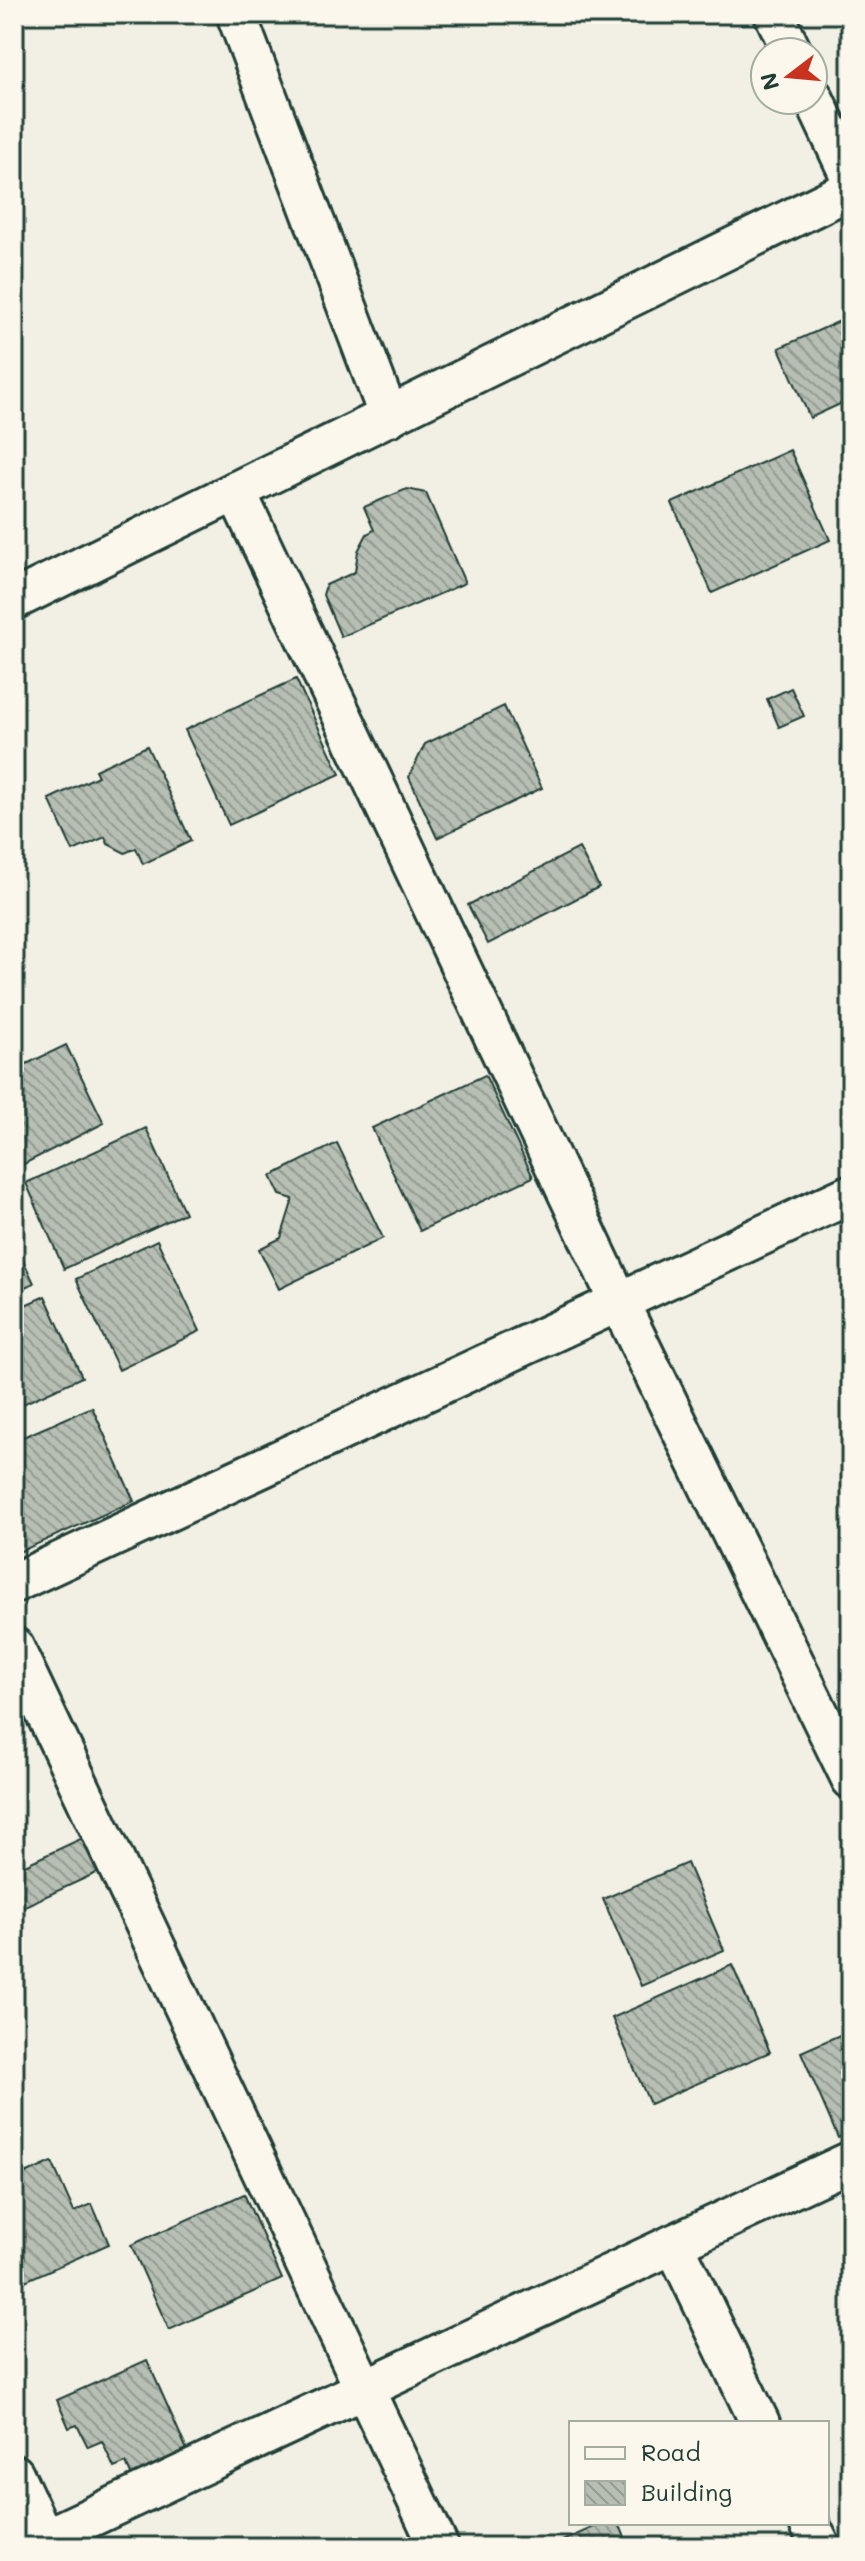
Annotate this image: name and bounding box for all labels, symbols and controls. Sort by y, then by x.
north arrow [749,36,829,116]
text: N [753,70,786,94]
legend [569,2421,829,2525]
text: Road [641,2436,701,2467]
text: Building [641,2476,732,2507]

